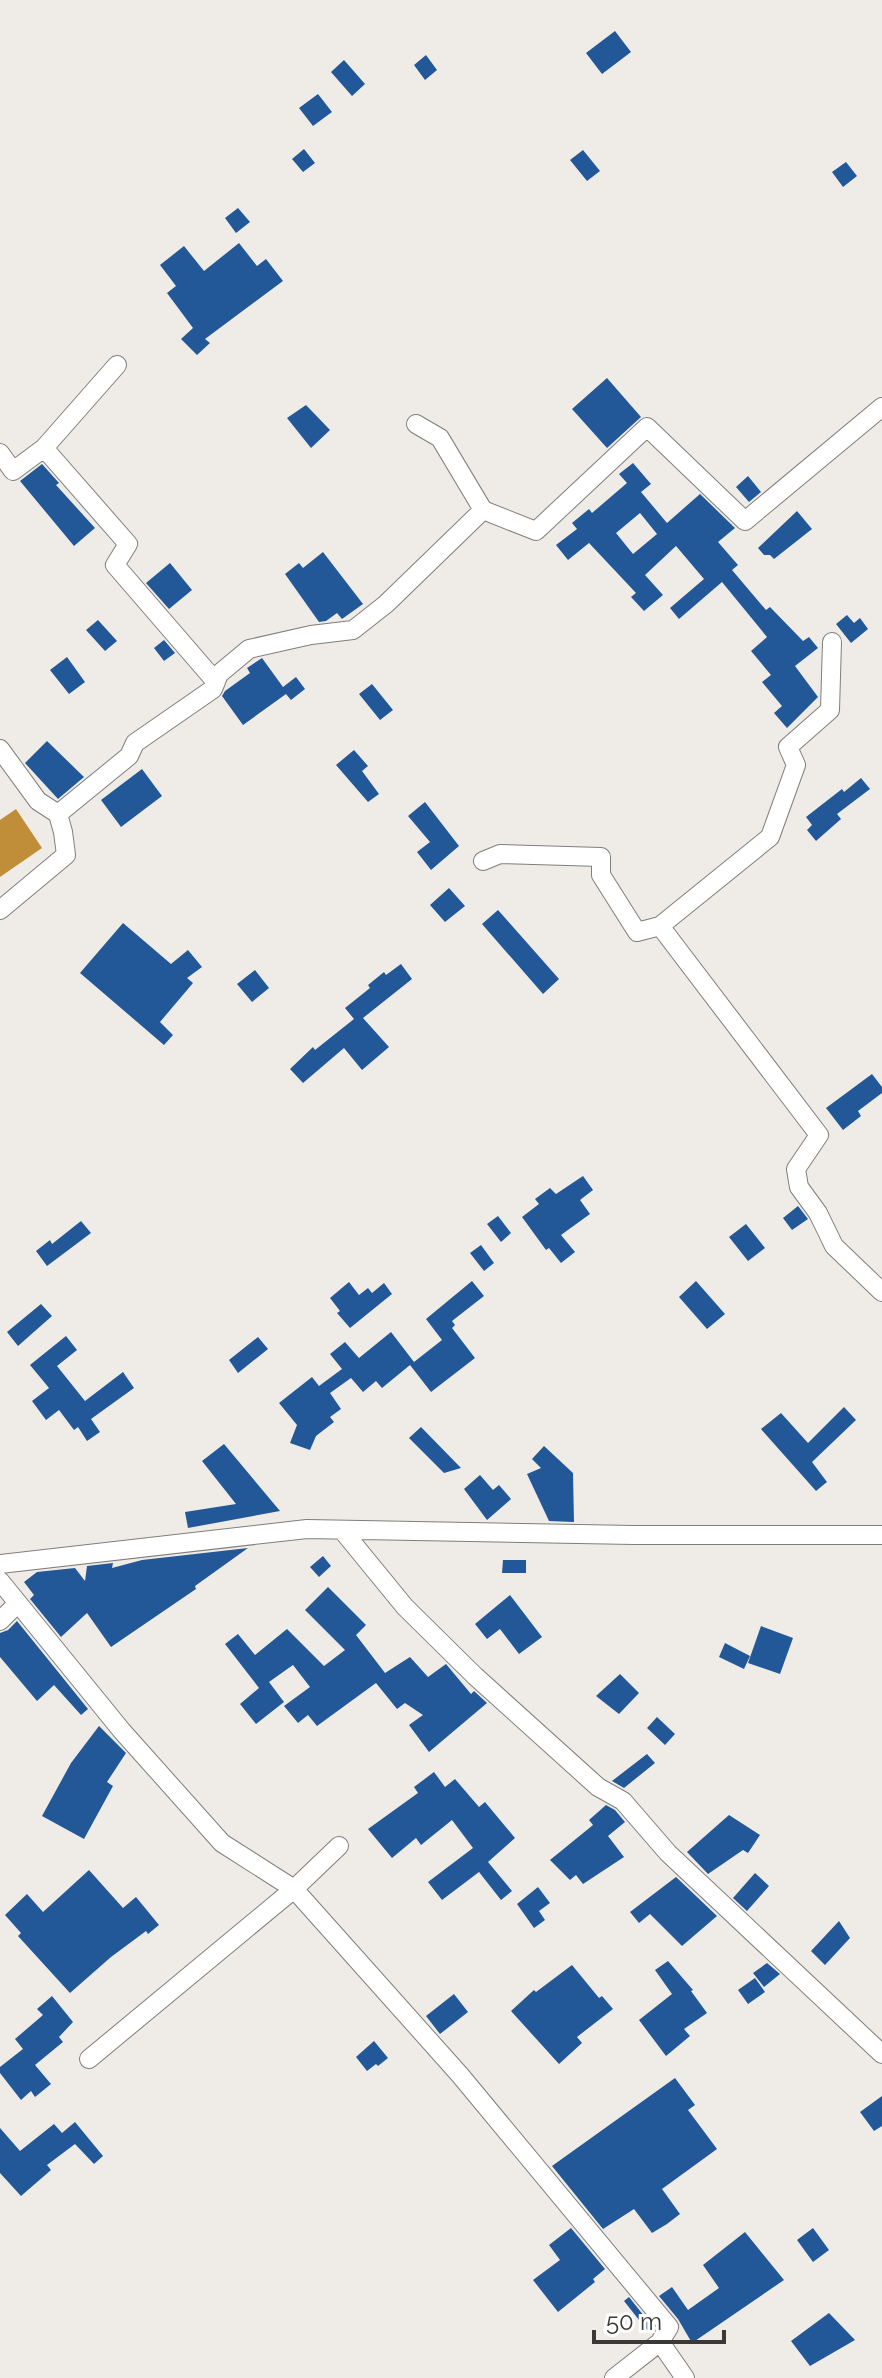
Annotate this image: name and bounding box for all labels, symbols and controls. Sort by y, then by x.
scale bar [594,2294,724,2344]
text: 50 m [606,2307,662,2336]

